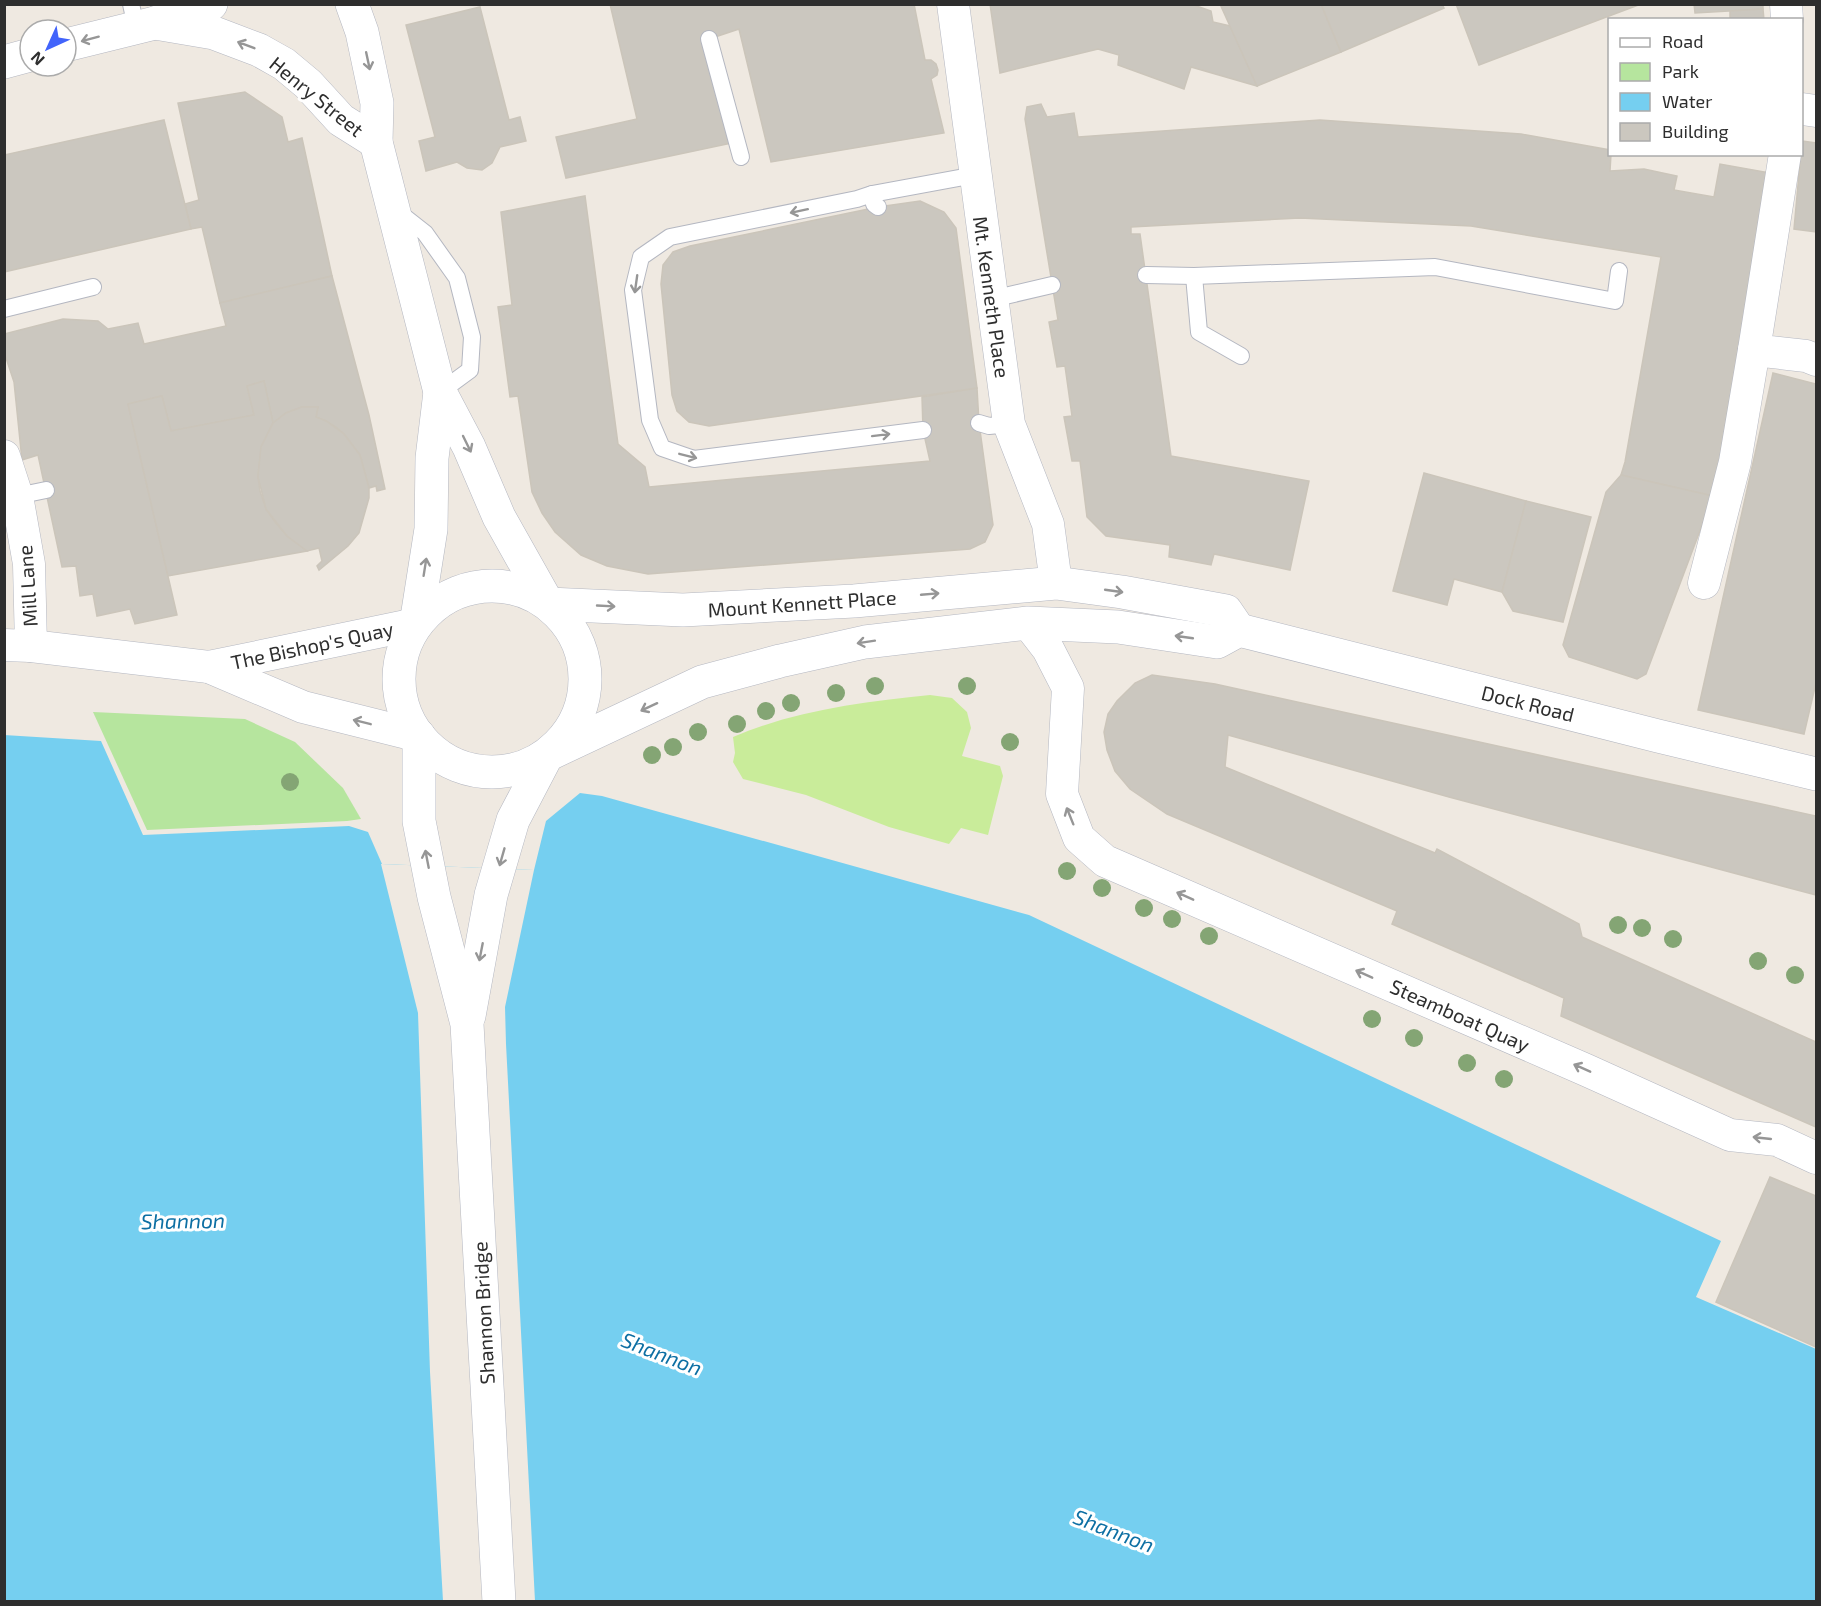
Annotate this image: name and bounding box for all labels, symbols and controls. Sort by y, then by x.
north arrow [18,18,78,78]
legend [1608,18,1803,156]
text: Road [1662,30,1703,52]
one-way arrow [81,34,100,45]
one-way arrow [237,39,256,50]
text: N [26,48,48,70]
street label: Henry Street [265,51,369,141]
one-way arrow [362,51,374,70]
text: Park [1662,60,1699,82]
text: Water [1662,90,1712,112]
text: Building [1662,120,1729,142]
one-way arrow [790,206,810,217]
street label: Mt. Kenneth Place [969,214,1015,380]
one-way arrow [630,274,641,294]
one-way arrow [871,430,891,441]
one-way arrow [461,434,473,452]
one-way arrow [678,451,697,463]
street label: Mill Lane [12,544,42,628]
one-way arrow [420,557,431,577]
street label: Mount Kennett Place [707,584,897,622]
one-way arrow [1103,585,1123,596]
one-way arrow [920,588,940,599]
one-way arrow [596,601,616,612]
street label: The Bishop's Quay [229,616,396,674]
one-way arrow [1174,631,1194,642]
one-way arrow [856,637,876,648]
street label: Dock Road [1479,680,1577,726]
one-way arrow [640,701,658,713]
one-way arrow [353,716,372,728]
one-way arrow [1064,807,1075,826]
one-way arrow [496,847,507,866]
one-way arrow [421,849,432,869]
one-way arrow [1177,890,1195,901]
one-way arrow [475,942,486,961]
one-way arrow [1356,967,1374,979]
street label: Steamboat Quay [1387,974,1534,1057]
one-way arrow [1573,1062,1591,1073]
one-way arrow [1753,1132,1773,1143]
water label: Shannon [141,1207,225,1233]
street label: Shannon Bridge [467,1241,499,1385]
water label: Shannon [618,1326,706,1380]
water label: Shannon [1070,1503,1158,1557]

